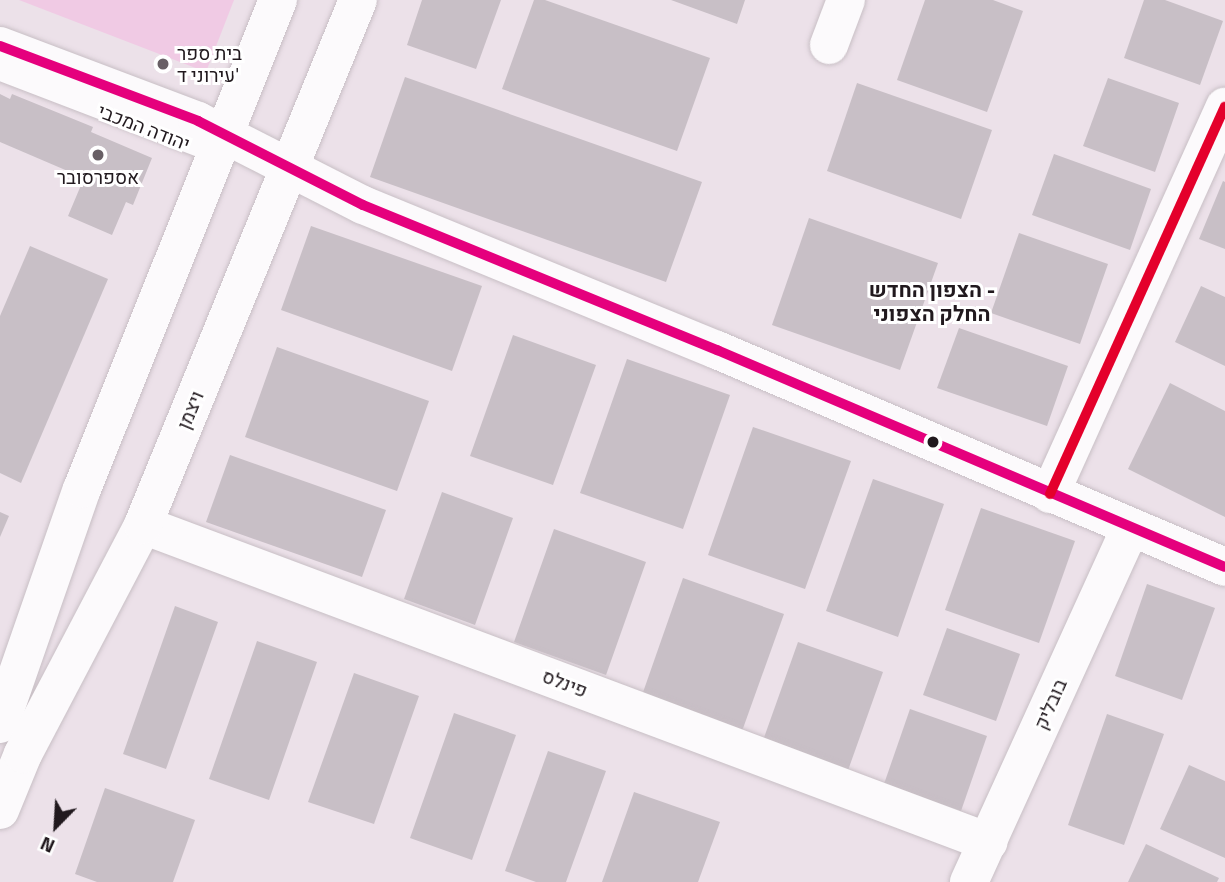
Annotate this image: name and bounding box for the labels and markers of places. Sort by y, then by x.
place label: בית ספר עירוני ד' [177,42,242,86]
marker: בית ספר עירוני ד' [155,56,171,72]
marker: אספרסובר [90,147,106,163]
place label: אספרסובר [57,166,139,188]
unlabelled marker [926,435,940,449]

